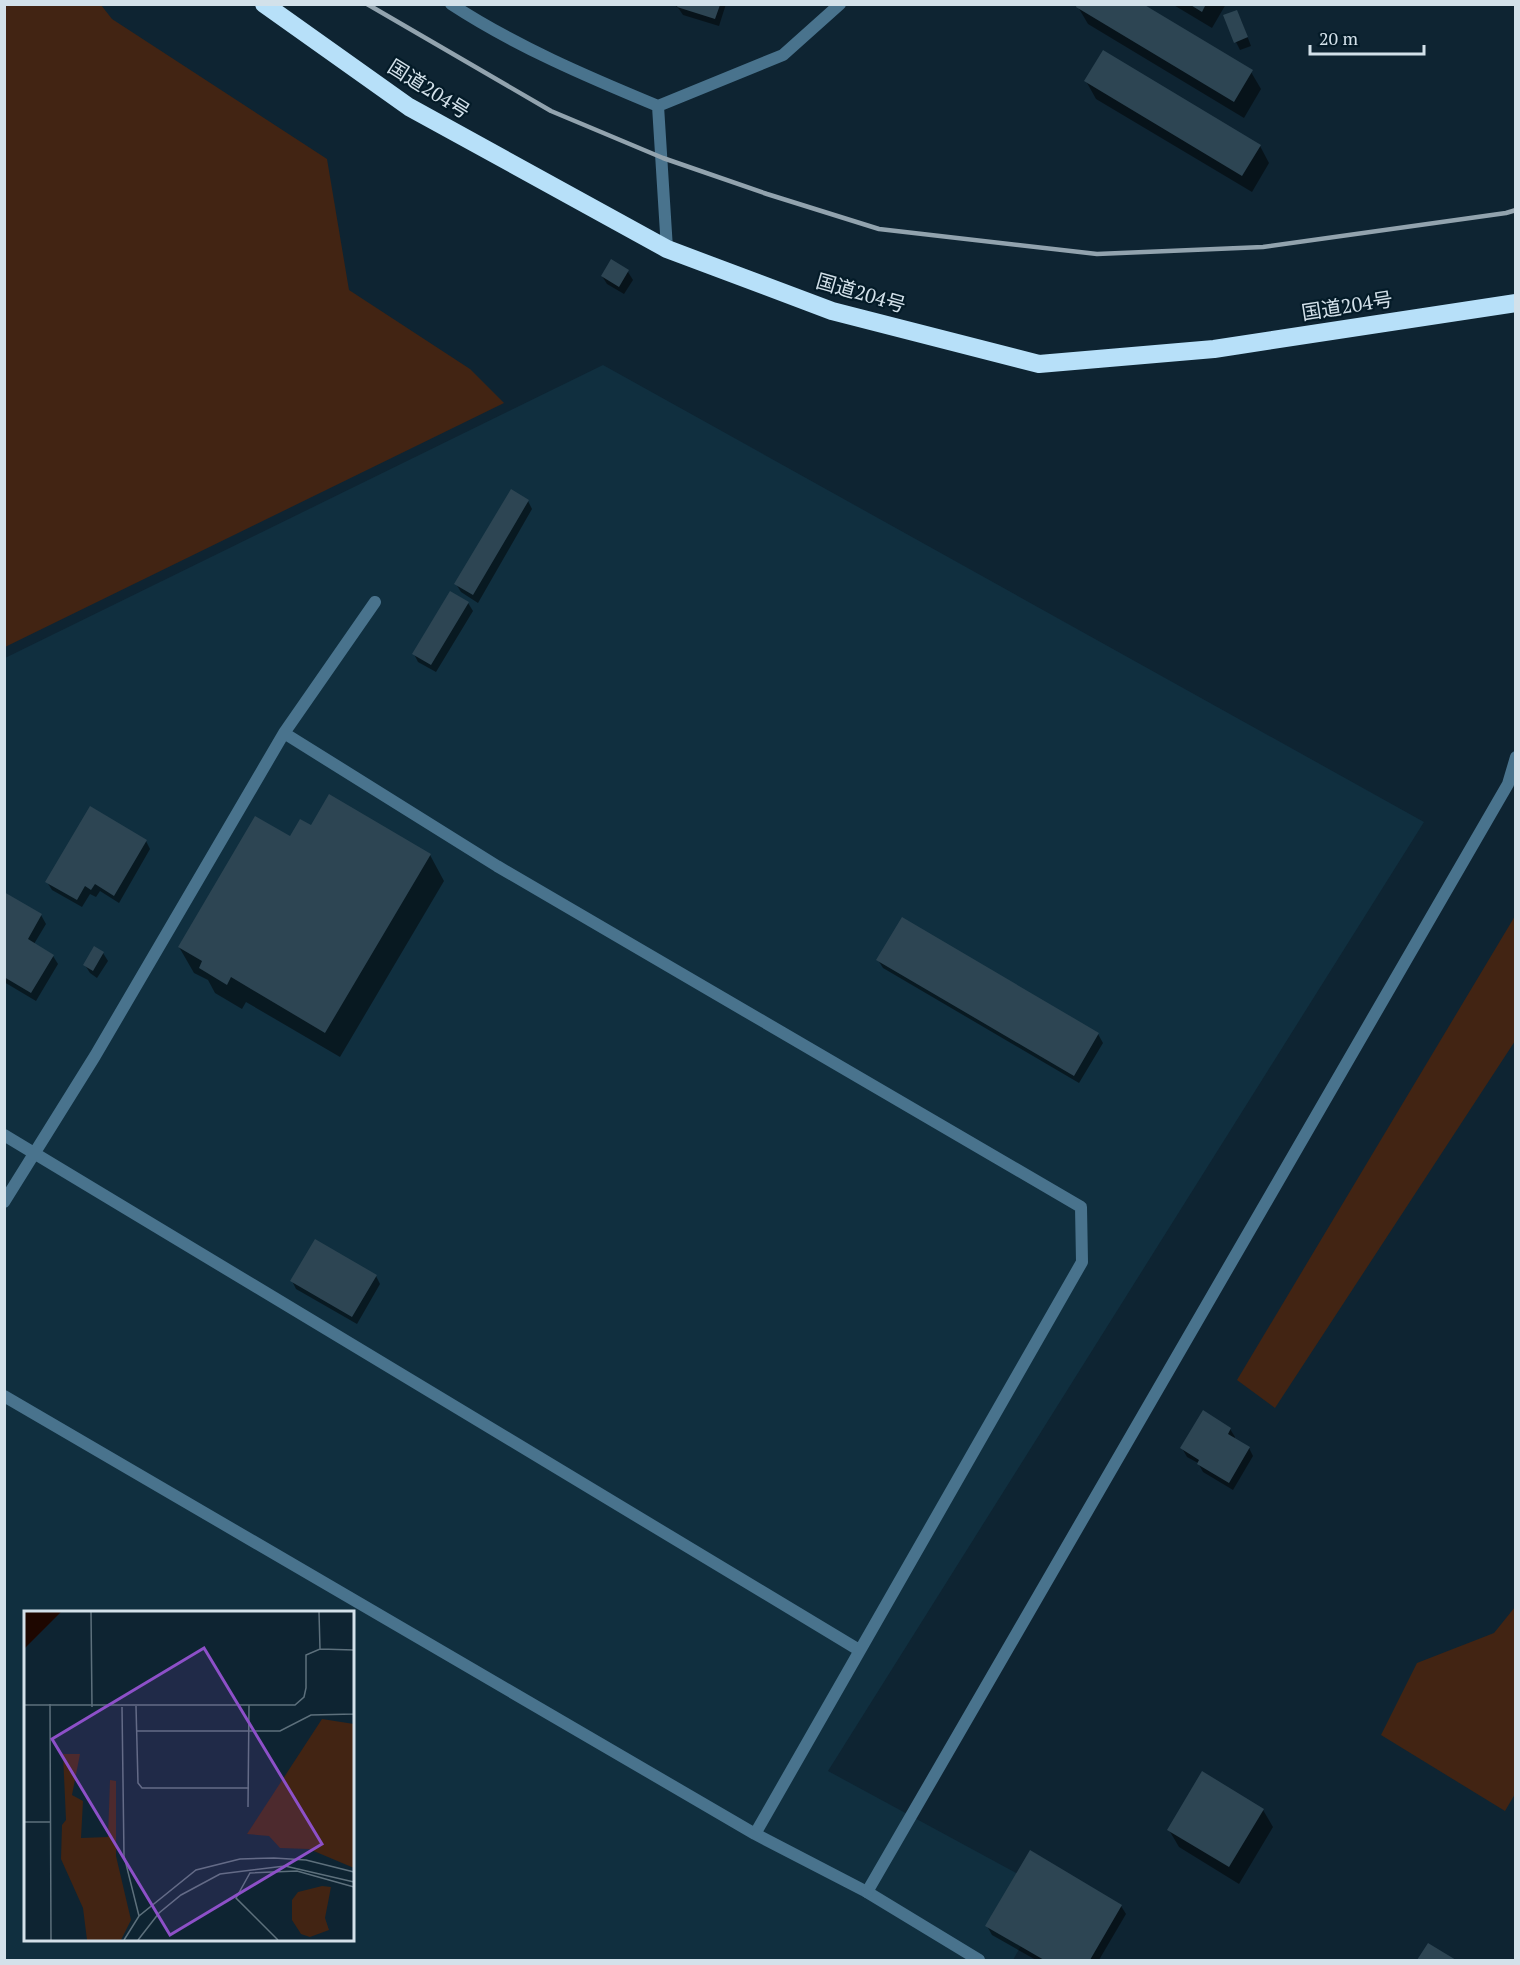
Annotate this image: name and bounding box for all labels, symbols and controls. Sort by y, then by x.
scale bar [1310,18,1424,56]
text: 20 m [1319,26,1359,50]
street label: 国道204号 [383,53,475,124]
street label: 国道204号 [813,267,909,318]
street label: 国道204号 [1299,285,1394,326]
inset map [24,1611,354,1941]

